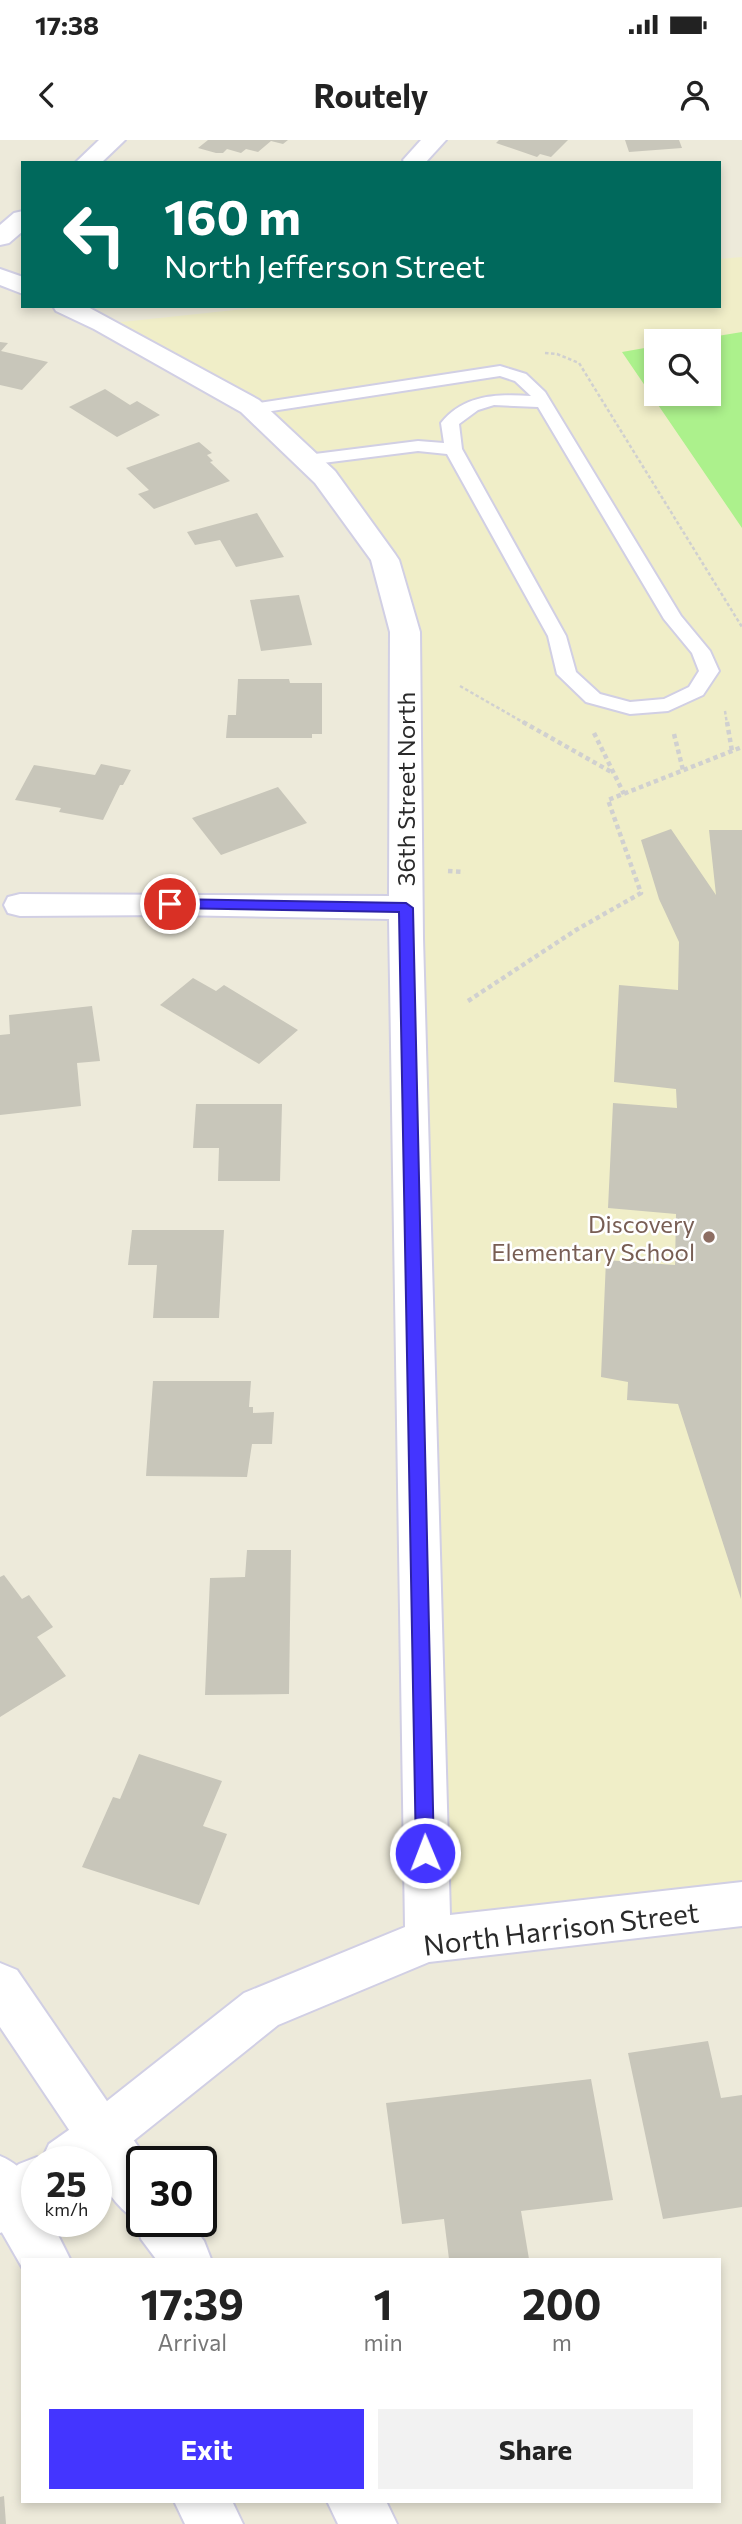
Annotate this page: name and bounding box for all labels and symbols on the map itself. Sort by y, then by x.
street label: 36th Street North [391,692,420,886]
pin [140,874,200,934]
place label: Discovery Elementary School [491,1209,695,1266]
marker: Discovery Elementary School [701,1229,717,1245]
position arrow [388,1816,462,1890]
street label: North Harrison Street [421,1894,701,1962]
speed limit sign: 30 [126,2146,217,2237]

